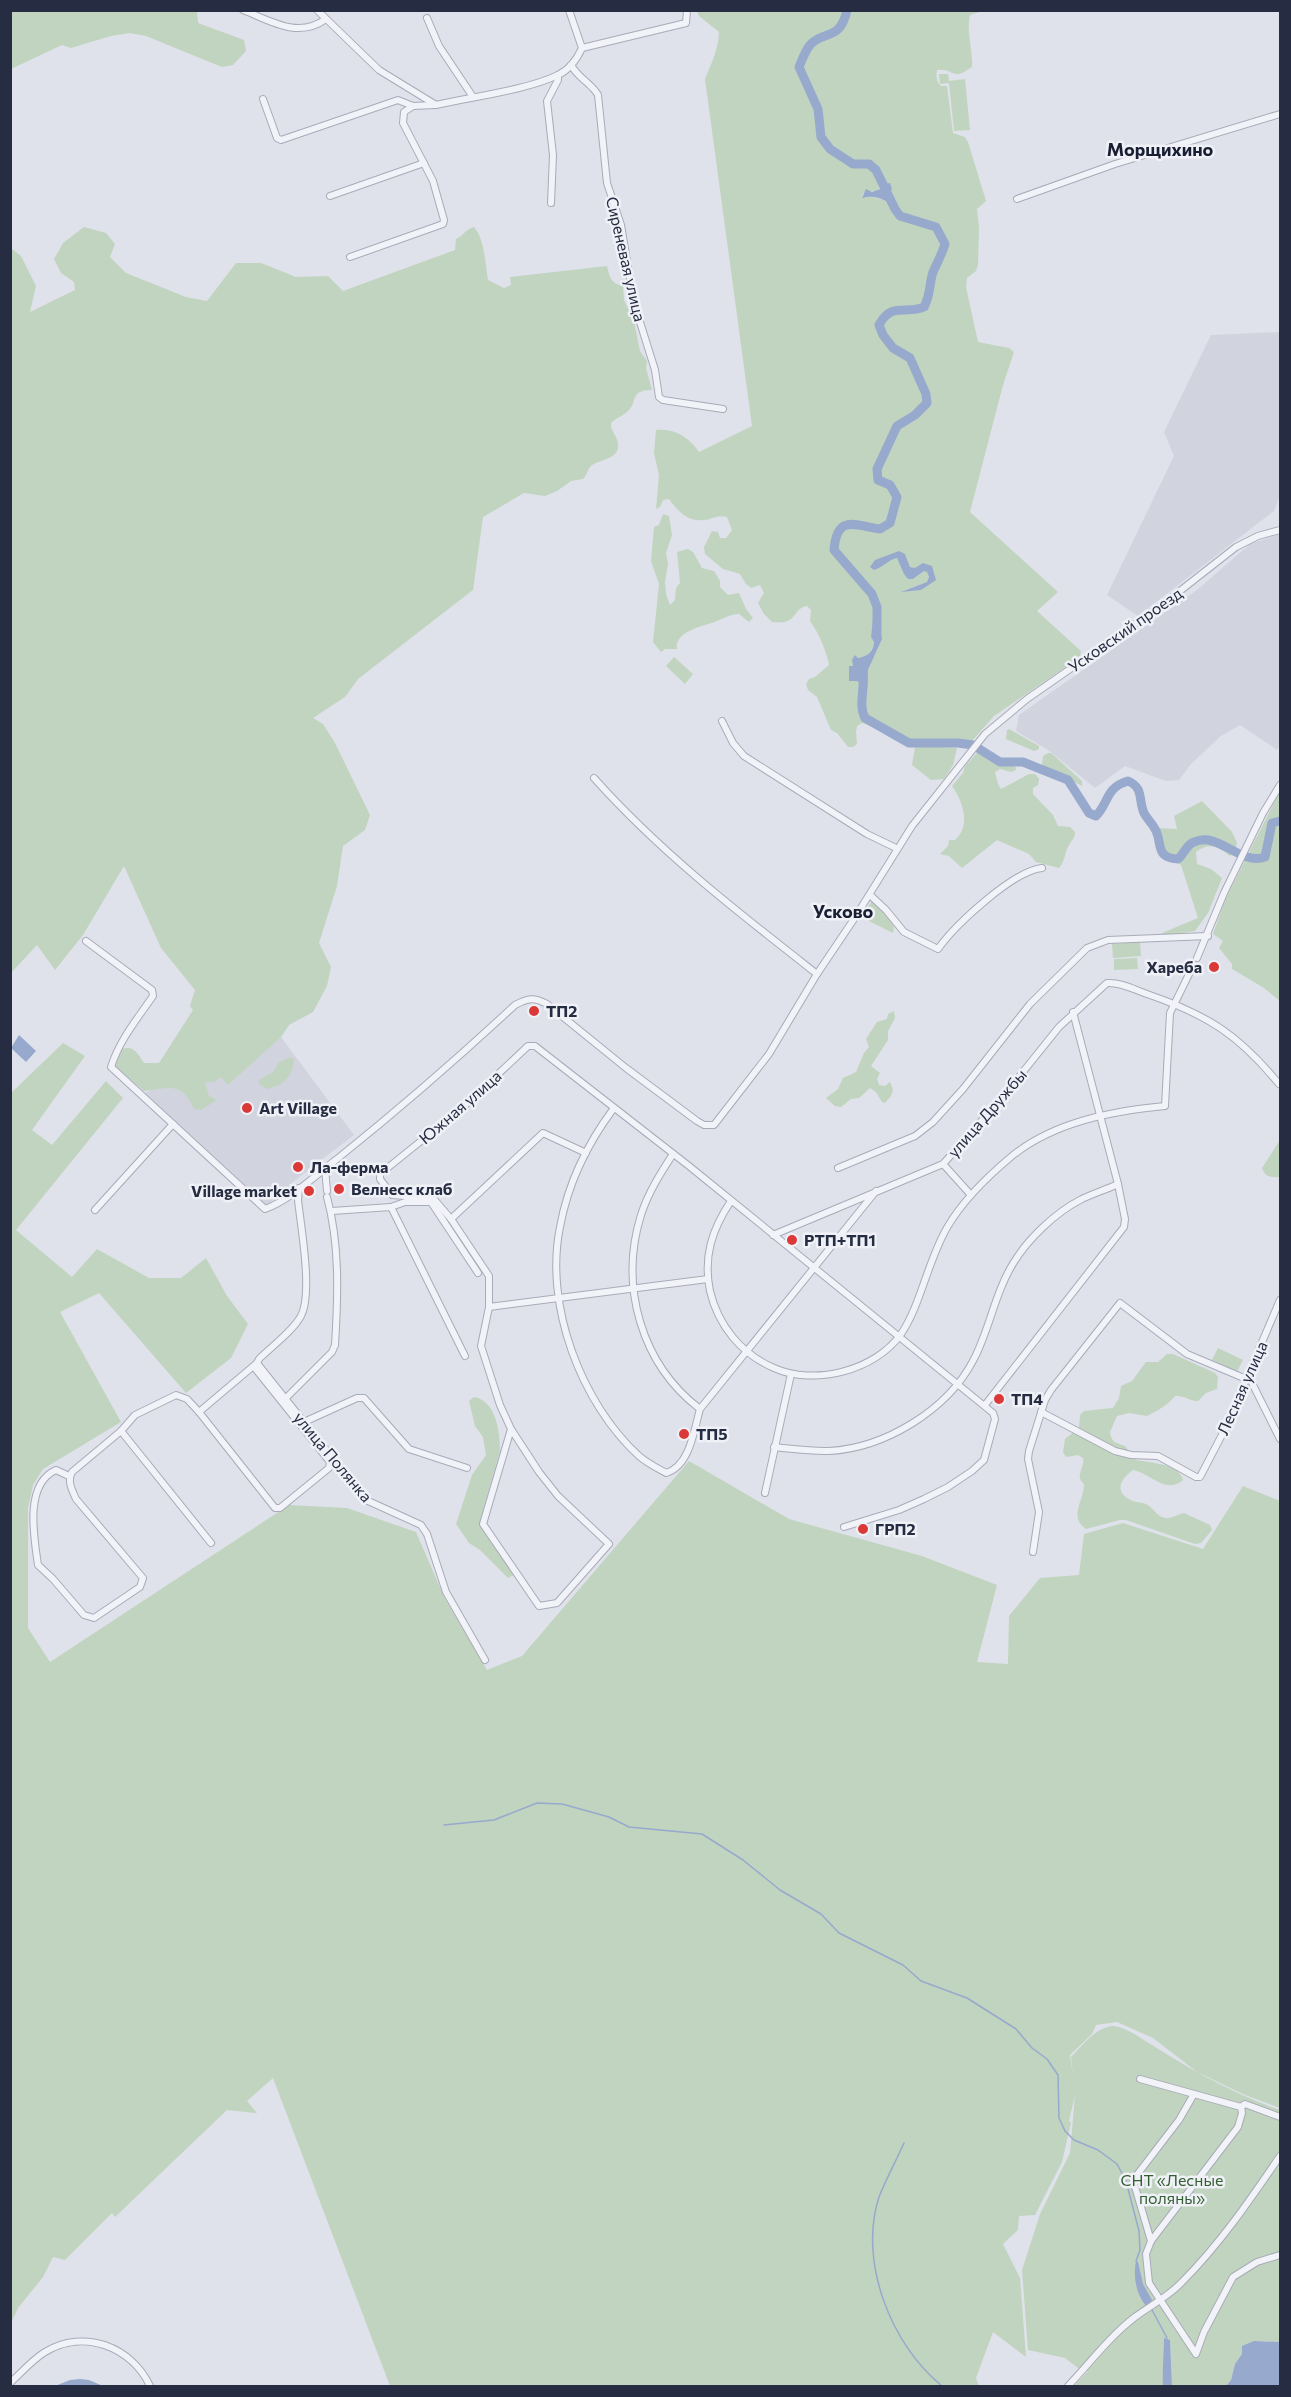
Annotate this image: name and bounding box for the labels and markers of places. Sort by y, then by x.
place label: Хареба [1146,957,1202,976]
marker: Хареба [1207,960,1221,974]
place label: ТП2 [546,1001,577,1020]
marker: ТП2 [527,1004,541,1018]
place label: Art Village [259,1098,337,1117]
marker: Art Village [240,1101,254,1115]
place label: Ла-ферма [310,1157,388,1176]
marker: Ла-ферма [291,1160,305,1174]
place label: Велнесс клаб [351,1179,453,1198]
place label: Village market [191,1181,297,1200]
marker: Велнесс клаб [332,1182,346,1196]
marker: Village market [302,1184,316,1198]
place label: РТП+ТП1 [804,1230,876,1249]
marker: РТП+ТП1 [785,1233,799,1247]
place label: ТП4 [1011,1389,1043,1408]
marker: ТП4 [992,1392,1006,1406]
place label: ТП5 [696,1424,728,1443]
marker: ТП5 [677,1427,691,1441]
place label: ГРП2 [875,1519,916,1538]
marker: ГРП2 [856,1522,870,1536]

